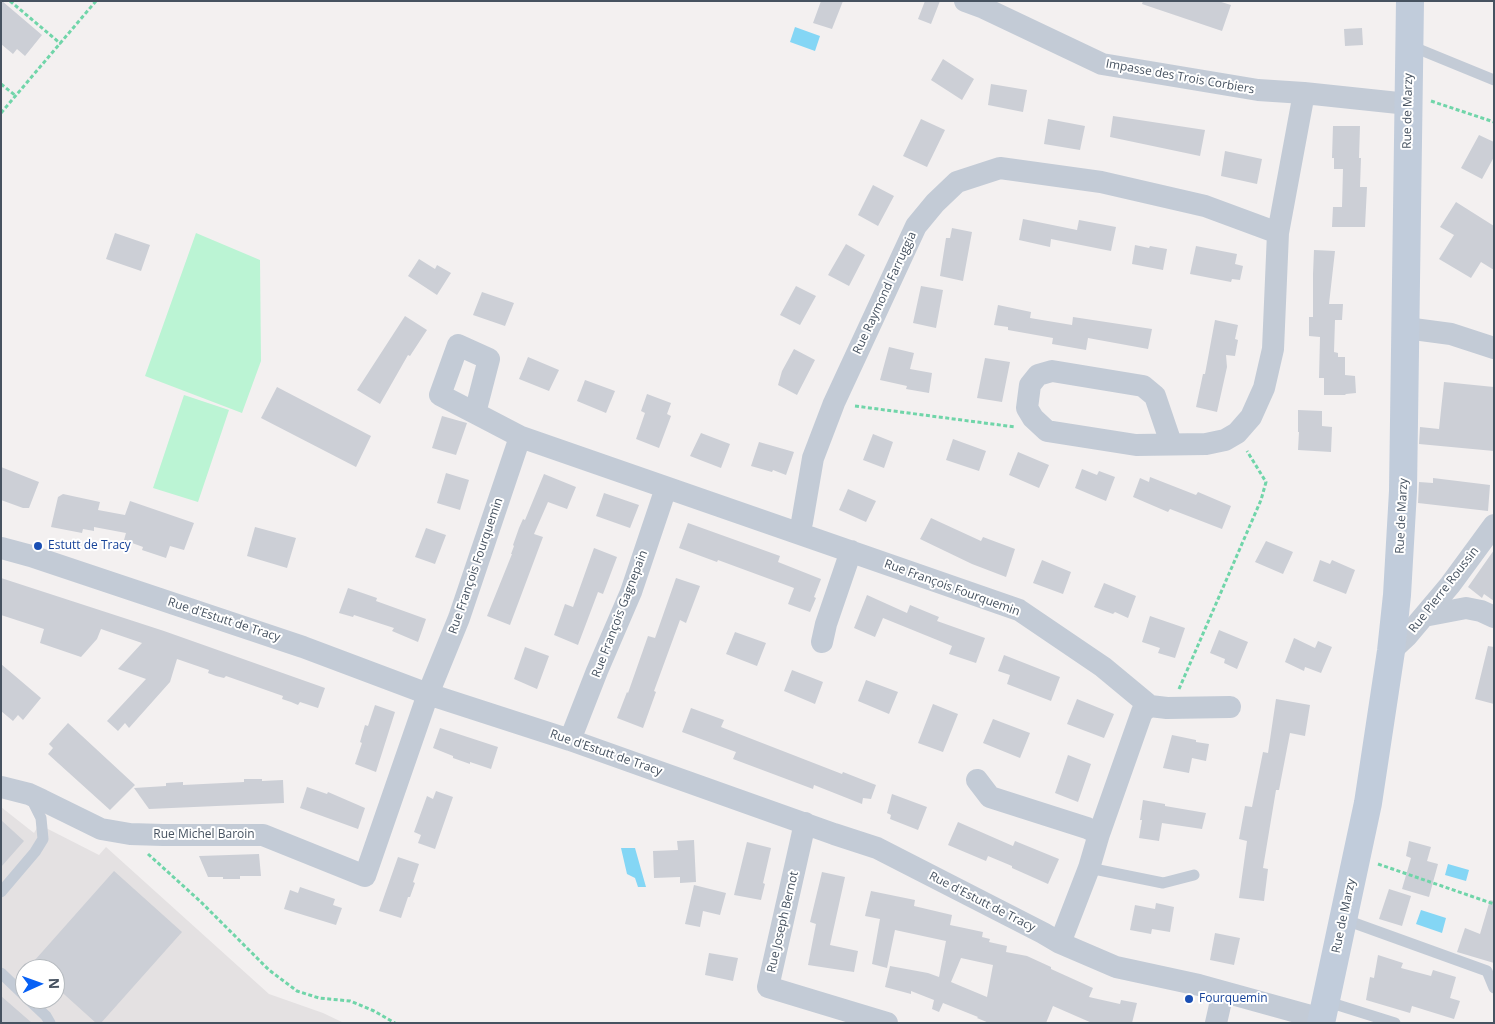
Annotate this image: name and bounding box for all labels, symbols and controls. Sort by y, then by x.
street label: Impasse des Trois Corbiers [1105,57,1255,97]
street label: Rue de Marzy [1400,73,1416,149]
street label: Rue Raymond Farruggia [850,229,920,357]
street label: Rue de Marzy [1393,478,1411,554]
street label: Rue François Fourquemin [446,496,506,636]
place label: Estutt de Tracy [48,539,131,553]
marker: Estutt de Tracy [32,540,44,552]
street label: Rue Pierre Roussin [1406,544,1482,636]
street label: Rue François Gagnepain [589,548,651,680]
street label: Rue François Fourquemin [882,557,1022,619]
street label: Rue d'Estutt de Tracy [166,595,282,645]
street label: Rue d'Estutt de Tracy [548,727,664,779]
street label: Rue Michel Baroin [153,828,255,842]
street label: Rue d'Estutt de Tracy [926,869,1038,935]
street label: Rue Joseph Bernot [764,870,802,974]
street label: Rue de Marzy [1329,877,1359,955]
north arrow [15,959,65,1009]
text: N [45,977,64,990]
place label: Fourquemin [1199,992,1268,1006]
marker: Fourquemin [1183,993,1195,1005]

